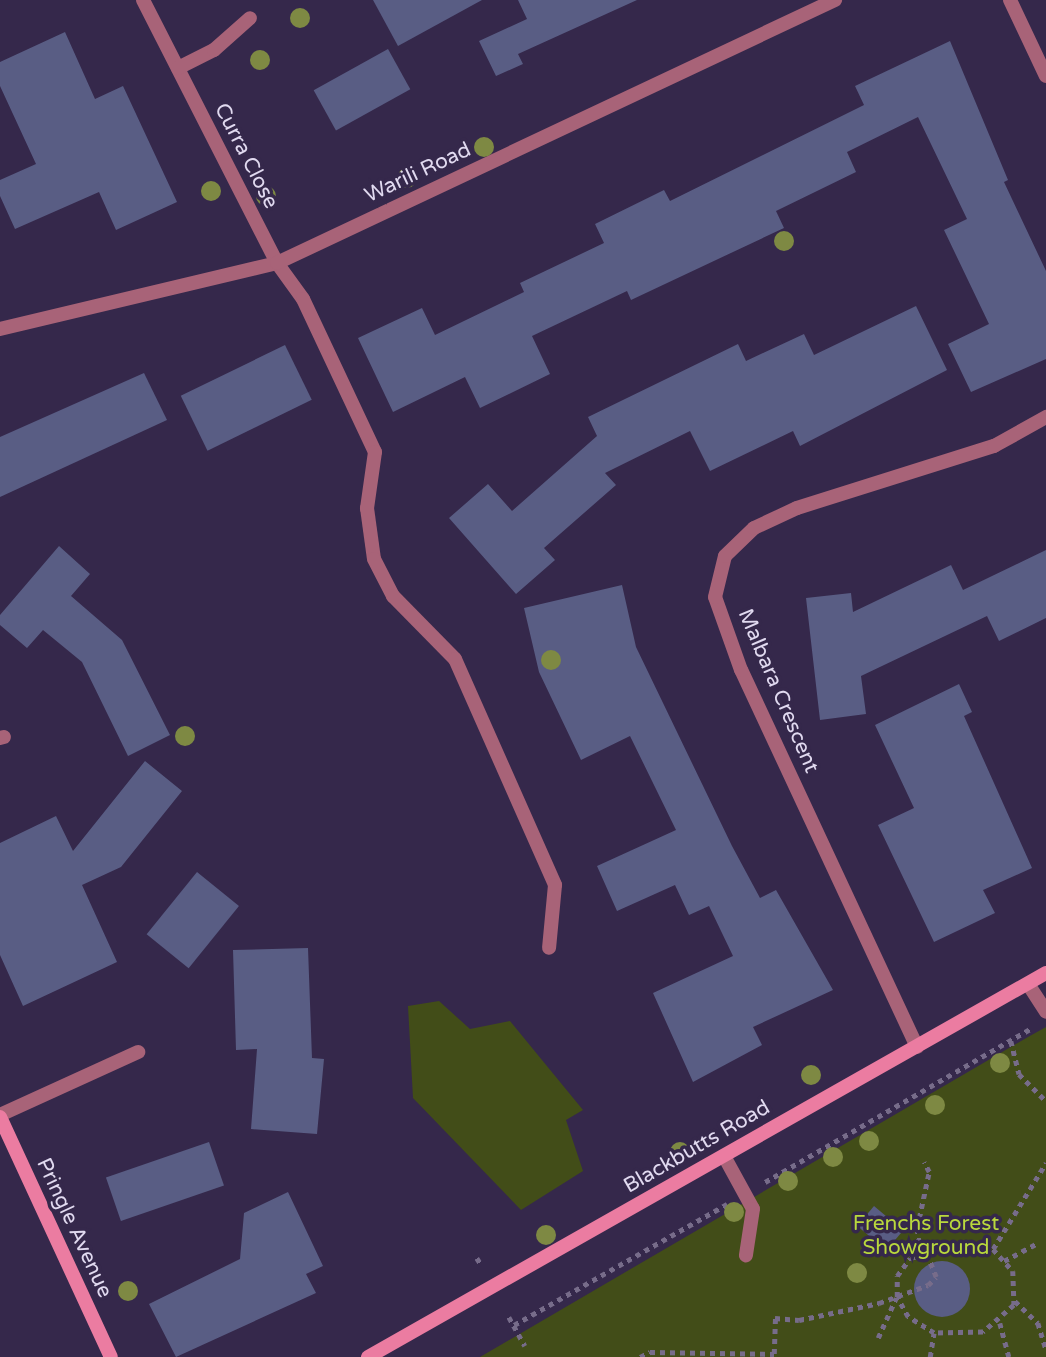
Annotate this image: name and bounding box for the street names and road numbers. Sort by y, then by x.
street label: Curra Close [209,99,283,213]
street label: Warili Road [361,137,475,209]
street label: Malbara Crescent [732,605,824,777]
street label: Blackbutts Road [619,1095,775,1199]
street label: Pringle Avenue [31,1154,117,1302]

